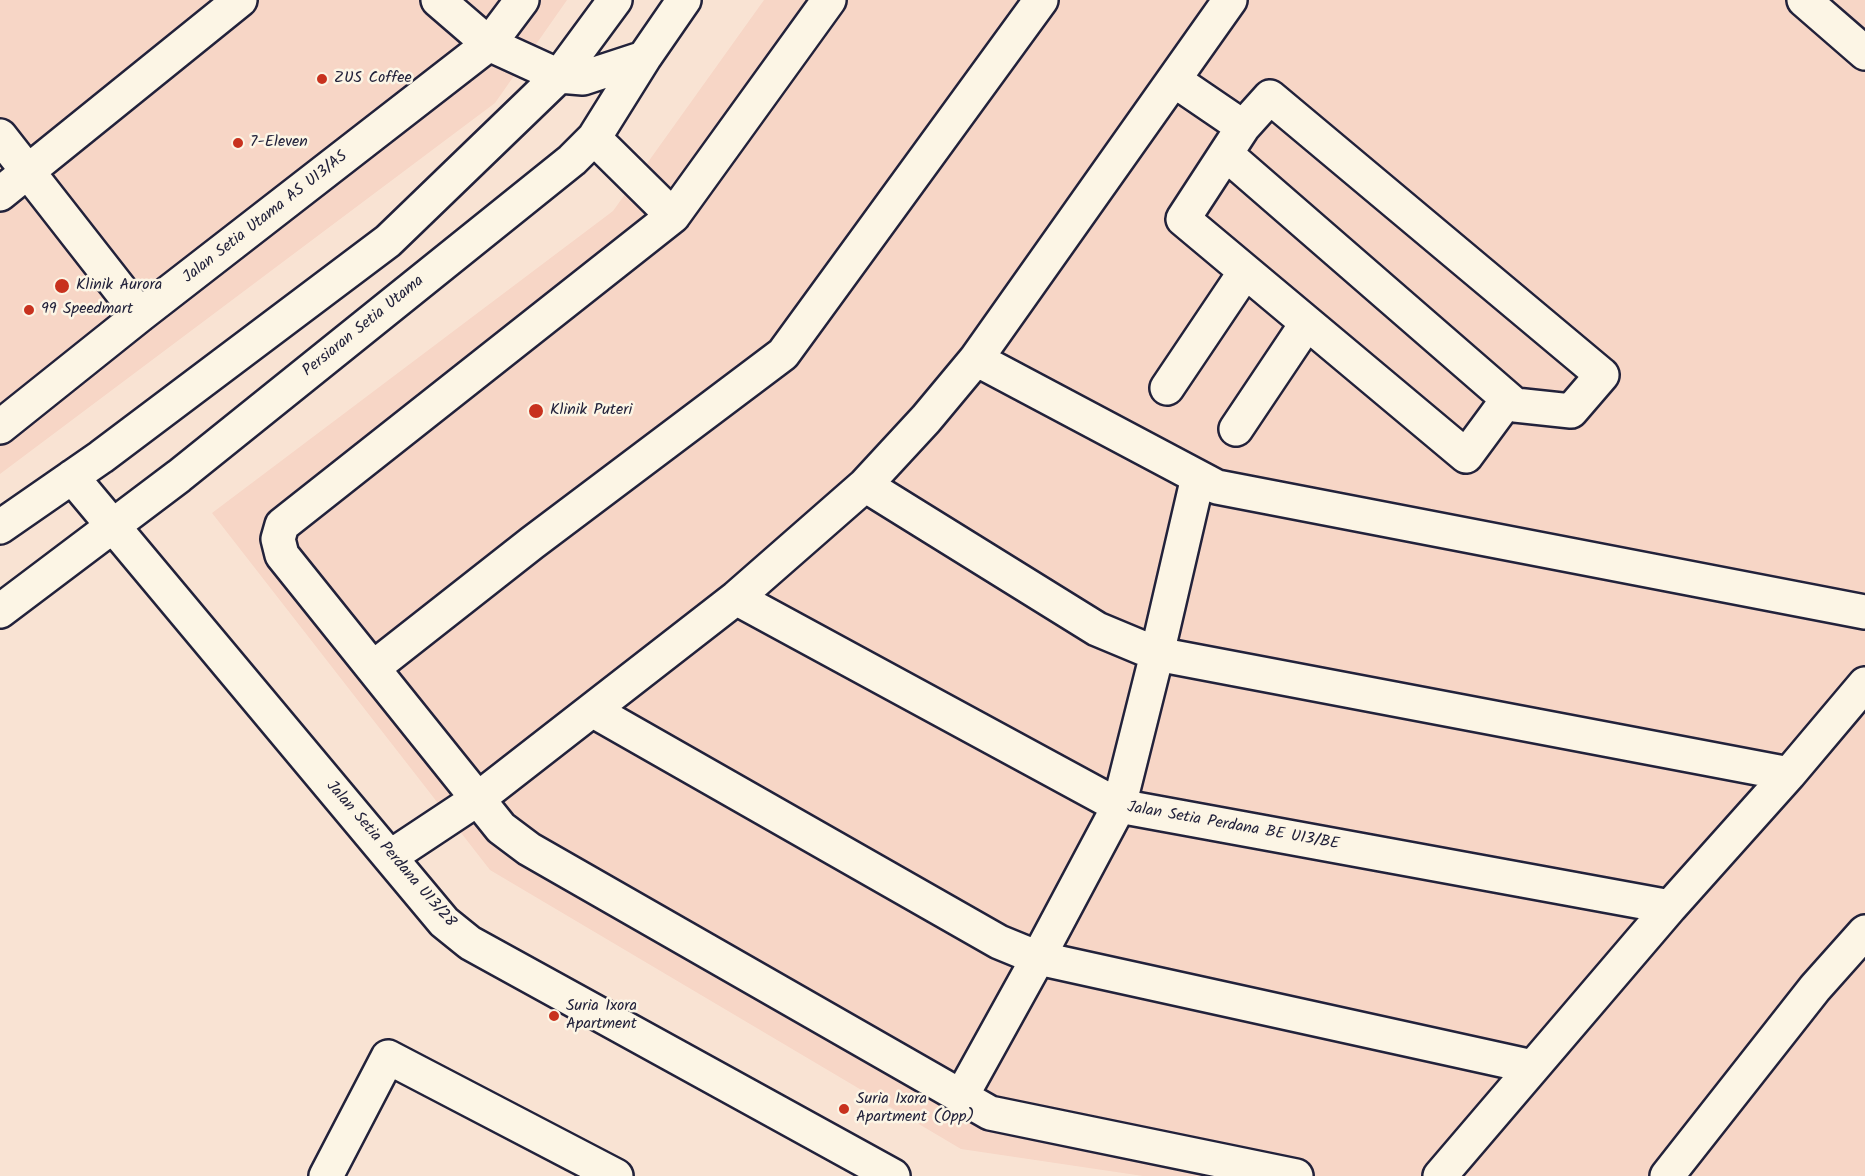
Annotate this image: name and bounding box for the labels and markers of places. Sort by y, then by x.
place label: ZUS Coffee [334,69,412,89]
marker: ZUS Coffee [315,72,329,86]
place label: 7-Eleven [250,133,308,153]
marker: 7-Eleven [231,136,245,150]
place label: Klinik Aurora [76,276,162,296]
marker: Klinik Aurora [53,277,71,295]
place label: 99 Speedmart [41,300,133,320]
marker: 99 Speedmart [22,303,36,317]
place label: Klinik Puteri [550,401,632,421]
marker: Klinik Puteri [527,402,545,420]
place label: Suria Ixora Apartment [566,997,637,1035]
marker: Suria Ixora Apartment [547,1009,561,1023]
place label: Suria Ixora Apartment (Opp) [856,1090,974,1128]
marker: Suria Ixora Apartment (Opp) [837,1102,851,1116]

